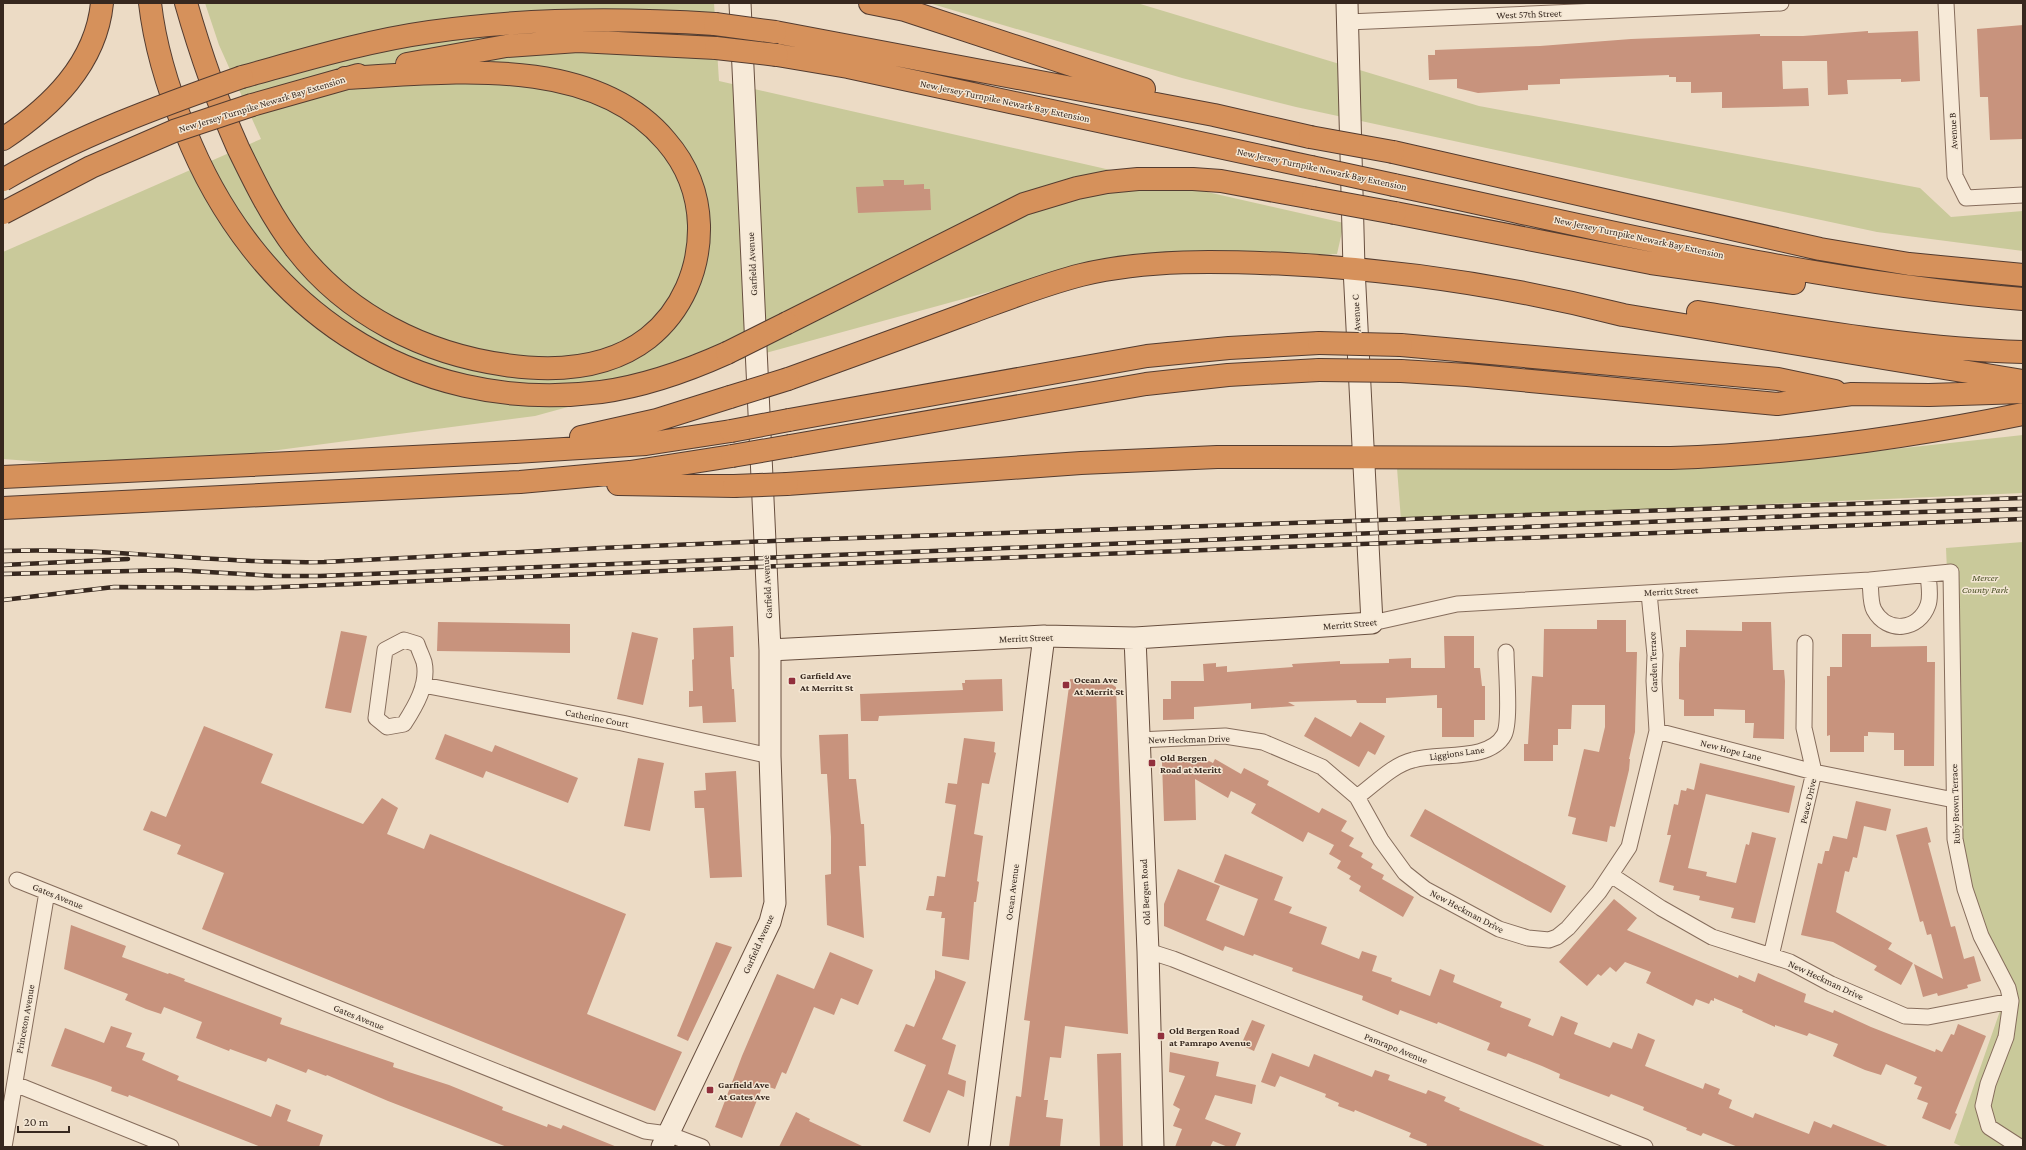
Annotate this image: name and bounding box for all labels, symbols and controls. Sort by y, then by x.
street label: West 57th Street [1496,7,1562,21]
street label: New Jersey Turnpike Newark Bay Extension [177,73,347,135]
street label: New Jersey Turnpike Newark Bay Extension [919,78,1092,125]
street label: Avenue B [1947,112,1959,150]
street label: New Jersey Turnpike Newark Bay Extension [1236,146,1409,193]
street label: New Jersey Turnpike Newark Bay Extension [1553,214,1726,261]
street label: Garfield Avenue [745,231,759,296]
street label: Avenue C [1350,294,1362,332]
street label: Garfield Avenue [760,554,774,619]
park label: Mercer County Park [1962,572,2009,595]
street label: Merritt Street [1644,584,1699,598]
street label: Merritt Street [1322,616,1378,632]
street label: Garden Terrace [1646,631,1660,693]
street label: Merritt Street [999,632,1054,644]
place label: Garfield Ave At Merritt St [799,670,854,693]
place label: Ocean Ave At Merrit St [1073,674,1124,697]
marker: Garfield Ave At Merritt St [787,676,797,686]
marker: Ocean Ave At Merrit St [1061,680,1071,690]
street label: Catherine Court [564,706,630,730]
street label: New Heckman Drive [1148,733,1230,745]
street label: New Hope Lane [1699,737,1763,763]
street label: Liggions Lane [1429,744,1486,762]
place label: Old Bergen Road at Meritt [1160,752,1222,775]
marker: Old Bergen Road at Meritt [1147,758,1157,768]
street label: Ruby Brown Terrace [1948,763,1962,844]
street label: Peace Drive [1797,777,1819,825]
street label: Old Bergen Road [1138,858,1152,925]
street label: Ocean Avenue [1003,863,1021,921]
street label: Gates Avenue [31,881,86,911]
street label: New Heckman Drive [1428,887,1506,935]
street label: Garfield Avenue [740,912,776,975]
street label: New Heckman Drive [1787,958,1866,1002]
street label: Princeton Avenue [14,983,37,1054]
street label: Gates Avenue [332,1002,387,1032]
place label: Old Bergen Road at Pamrapo Avenue [1169,1025,1251,1048]
street label: Pamrapo Avenue [1363,1030,1430,1066]
marker: Old Bergen Road at Pamrapo Avenue [1156,1031,1166,1041]
place label: Garfield Ave At Gates Ave [717,1079,770,1102]
marker: Garfield Ave At Gates Ave [705,1085,715,1095]
scale bar [18,1108,69,1134]
text: 20 m [24,1115,49,1129]

